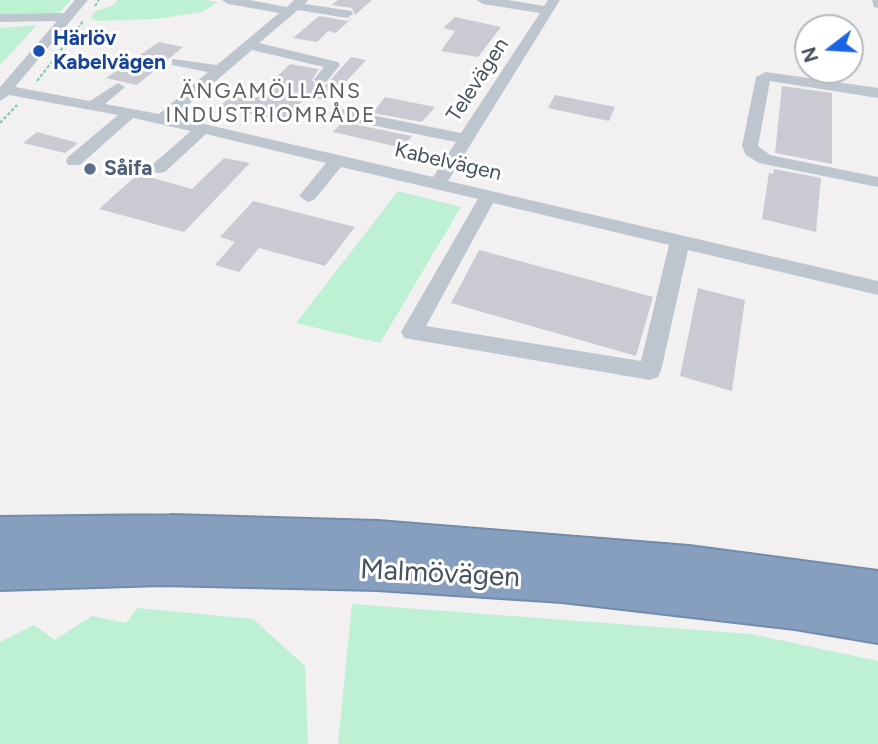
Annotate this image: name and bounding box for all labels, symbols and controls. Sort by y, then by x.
north arrow [794,14,864,84]
place label: Härlöv Kabelvägen [53,26,166,76]
street label: Televägen [442,33,514,127]
marker: Härlöv Kabelvägen [31,43,47,59]
text: N [797,44,823,65]
district label: ÄNGAMÖLLANS INDUSTRIOMRÅDE [167,79,375,129]
street label: Kabelvägen [392,137,504,187]
place label: Såifa [104,156,153,182]
marker: Såifa [82,161,98,177]
street label: Malmövägen [359,553,521,595]

